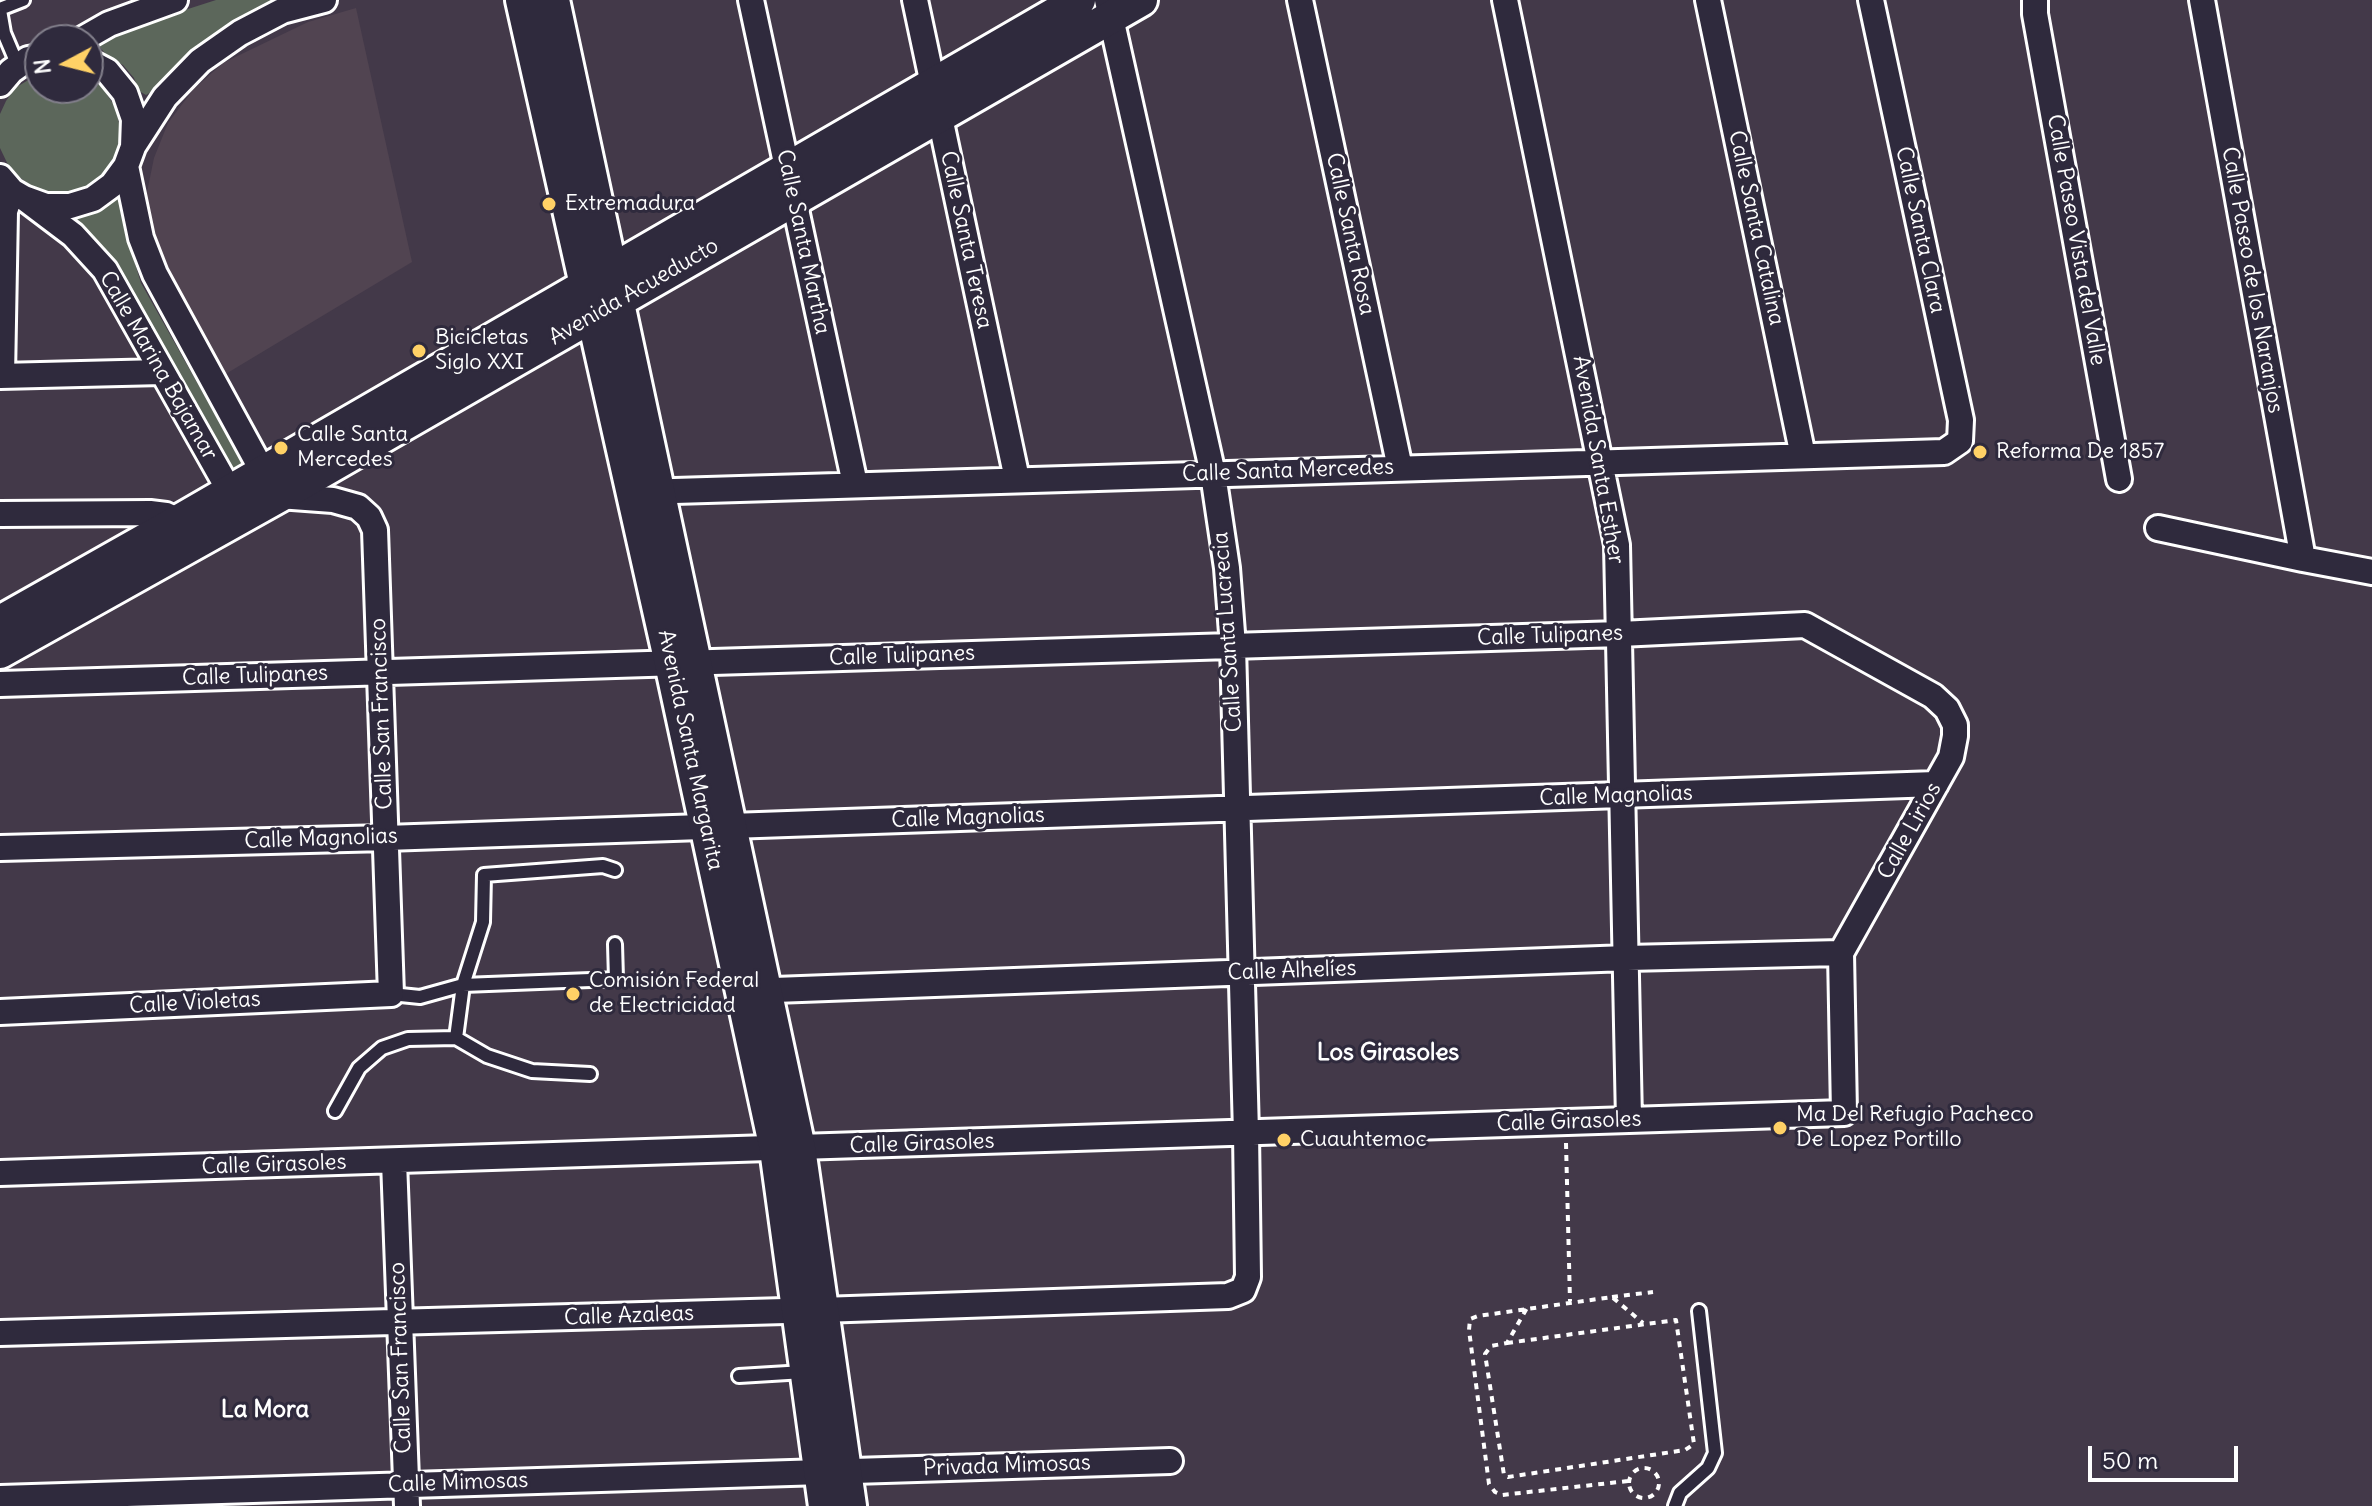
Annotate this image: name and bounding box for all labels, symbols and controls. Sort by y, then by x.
north arrow [24,24,104,104]
text: N [27,57,57,76]
street label: Calle Paseo Vista del Valle [2041,112,2111,368]
street label: Calle Santa Catalina [1722,128,1790,328]
street label: Calle Santa Clara [1889,144,1951,316]
street label: Calle Paseo de los Naranjos [2216,145,2288,415]
street label: Calle Santa Martha [771,147,835,337]
street label: Calle Santa Teresa [934,149,998,331]
street label: Calle Santa Rosa [1320,151,1380,317]
place label: Extremadura [565,191,695,217]
marker: Extremadura [540,195,558,213]
street label: Avenida Acueducto [544,233,724,351]
street label: Calle Marina Bajamar [93,267,223,465]
place label: Bicicletas Siglo XXI [435,325,528,376]
marker: Bicicletas Siglo XXI [410,342,428,360]
street label: Avenida Santa Esther [1567,354,1629,566]
place label: Calle Santa Mercedes [297,422,408,474]
marker: Calle Santa Mercedes [272,439,290,457]
place label: Reforma De 1857 [1996,439,2164,465]
marker: Reforma De 1857 [1971,443,1989,461]
street label: Calle Santa Mercedes [1182,454,1394,488]
street label: Calle Santa Lucrecia [1208,531,1248,733]
street label: Calle San Francisco [365,618,399,810]
street label: Calle Tulipanes [1476,620,1624,652]
street label: Avenida Santa Margarita [652,627,728,873]
street label: Calle Tulipanes [828,640,976,672]
street label: Calle Tulipanes [181,660,329,692]
street label: Calle Lirios [1873,778,1947,884]
street label: Calle Magnolias [1539,780,1693,812]
street label: Calle Magnolias [891,802,1045,834]
street label: Calle Magnolias [244,823,398,855]
street label: Calle Alhelíes [1227,956,1357,986]
place label: Comisión Federal de Electricidad [589,968,759,1020]
marker: Comisión Federal de Electricidad [564,985,582,1003]
street label: Calle Violetas [129,986,261,1020]
district label: Los Girasoles [1317,1039,1459,1067]
place label: Ma Del Refugio Pacheco De Lopez Portillo [1796,1102,2034,1154]
street label: Calle Girasoles [1496,1106,1642,1138]
marker: Ma Del Refugio Pacheco De Lopez Portillo [1771,1119,1789,1137]
place label: Cuauhtemoc [1300,1127,1427,1153]
street label: Calle Girasoles [849,1128,995,1160]
marker: Cuauhtemoc [1275,1131,1293,1149]
street label: Calle Girasoles [201,1149,347,1181]
street label: Calle San Francisco [384,1262,418,1454]
street label: Calle Azaleas [563,1301,695,1331]
district label: La Mora [221,1396,309,1424]
scale bar [2092,1430,2242,1480]
text: 50 m [2102,1445,2158,1475]
street label: Privada Mimosas [923,1450,1091,1482]
street label: Calle Mimosas [387,1467,529,1499]

